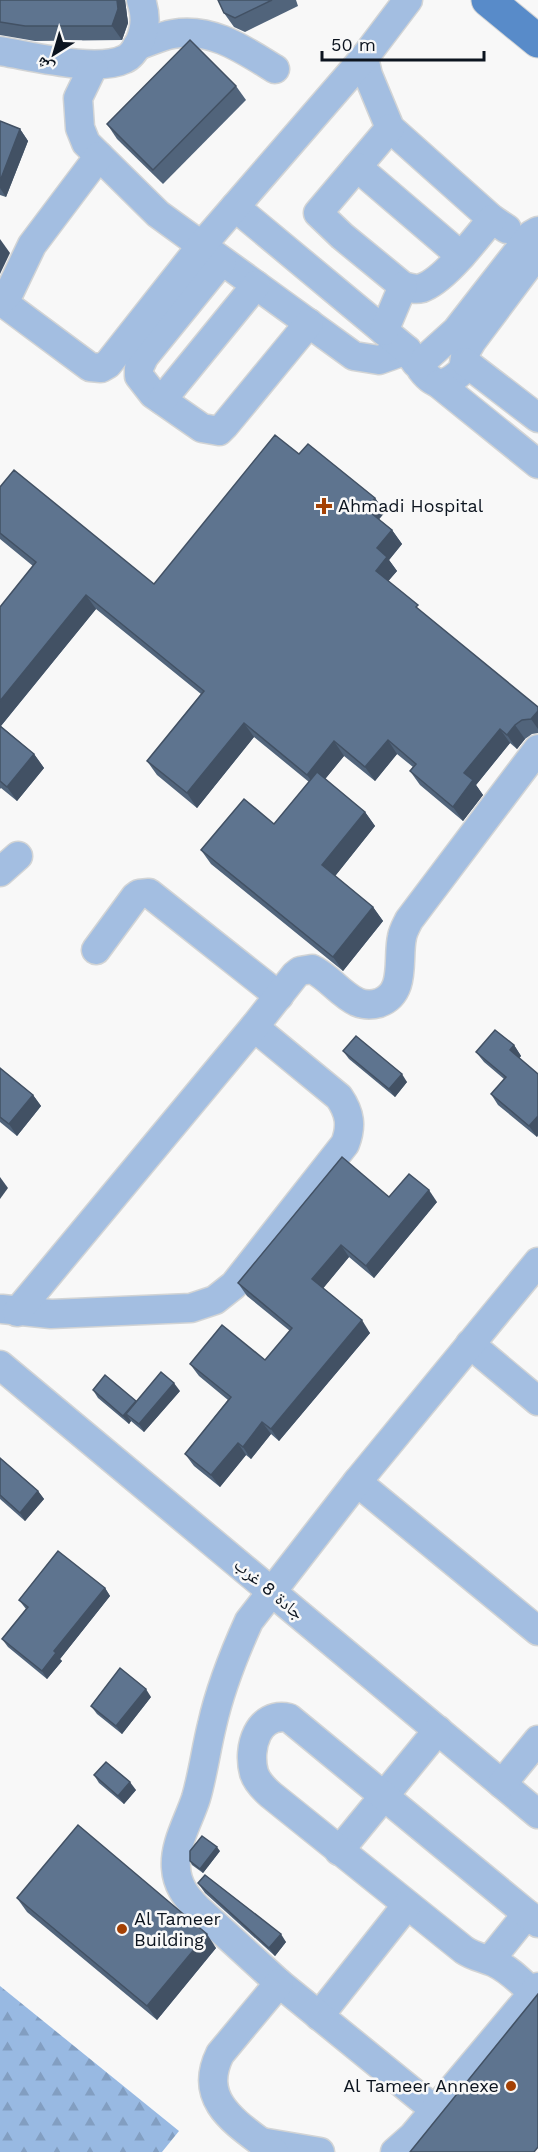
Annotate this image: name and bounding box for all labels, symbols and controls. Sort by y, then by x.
north arrow [24,24,84,84]
scale bar [322,24,484,62]
text: 50 m [331,34,376,55]
text: ش [33,53,58,78]
place label: Ahmadi Hospital [338,495,484,516]
marker: Ahmadi Hospital [315,497,333,515]
street label: جادة 8 غرب [230,1553,308,1624]
place label: Al Tameer Building [134,1908,221,1950]
marker: Al Tameer Building [115,1922,129,1936]
place label: Al Tameer Annexe [343,2075,499,2096]
marker: Al Tameer Annexe [504,2079,518,2093]

